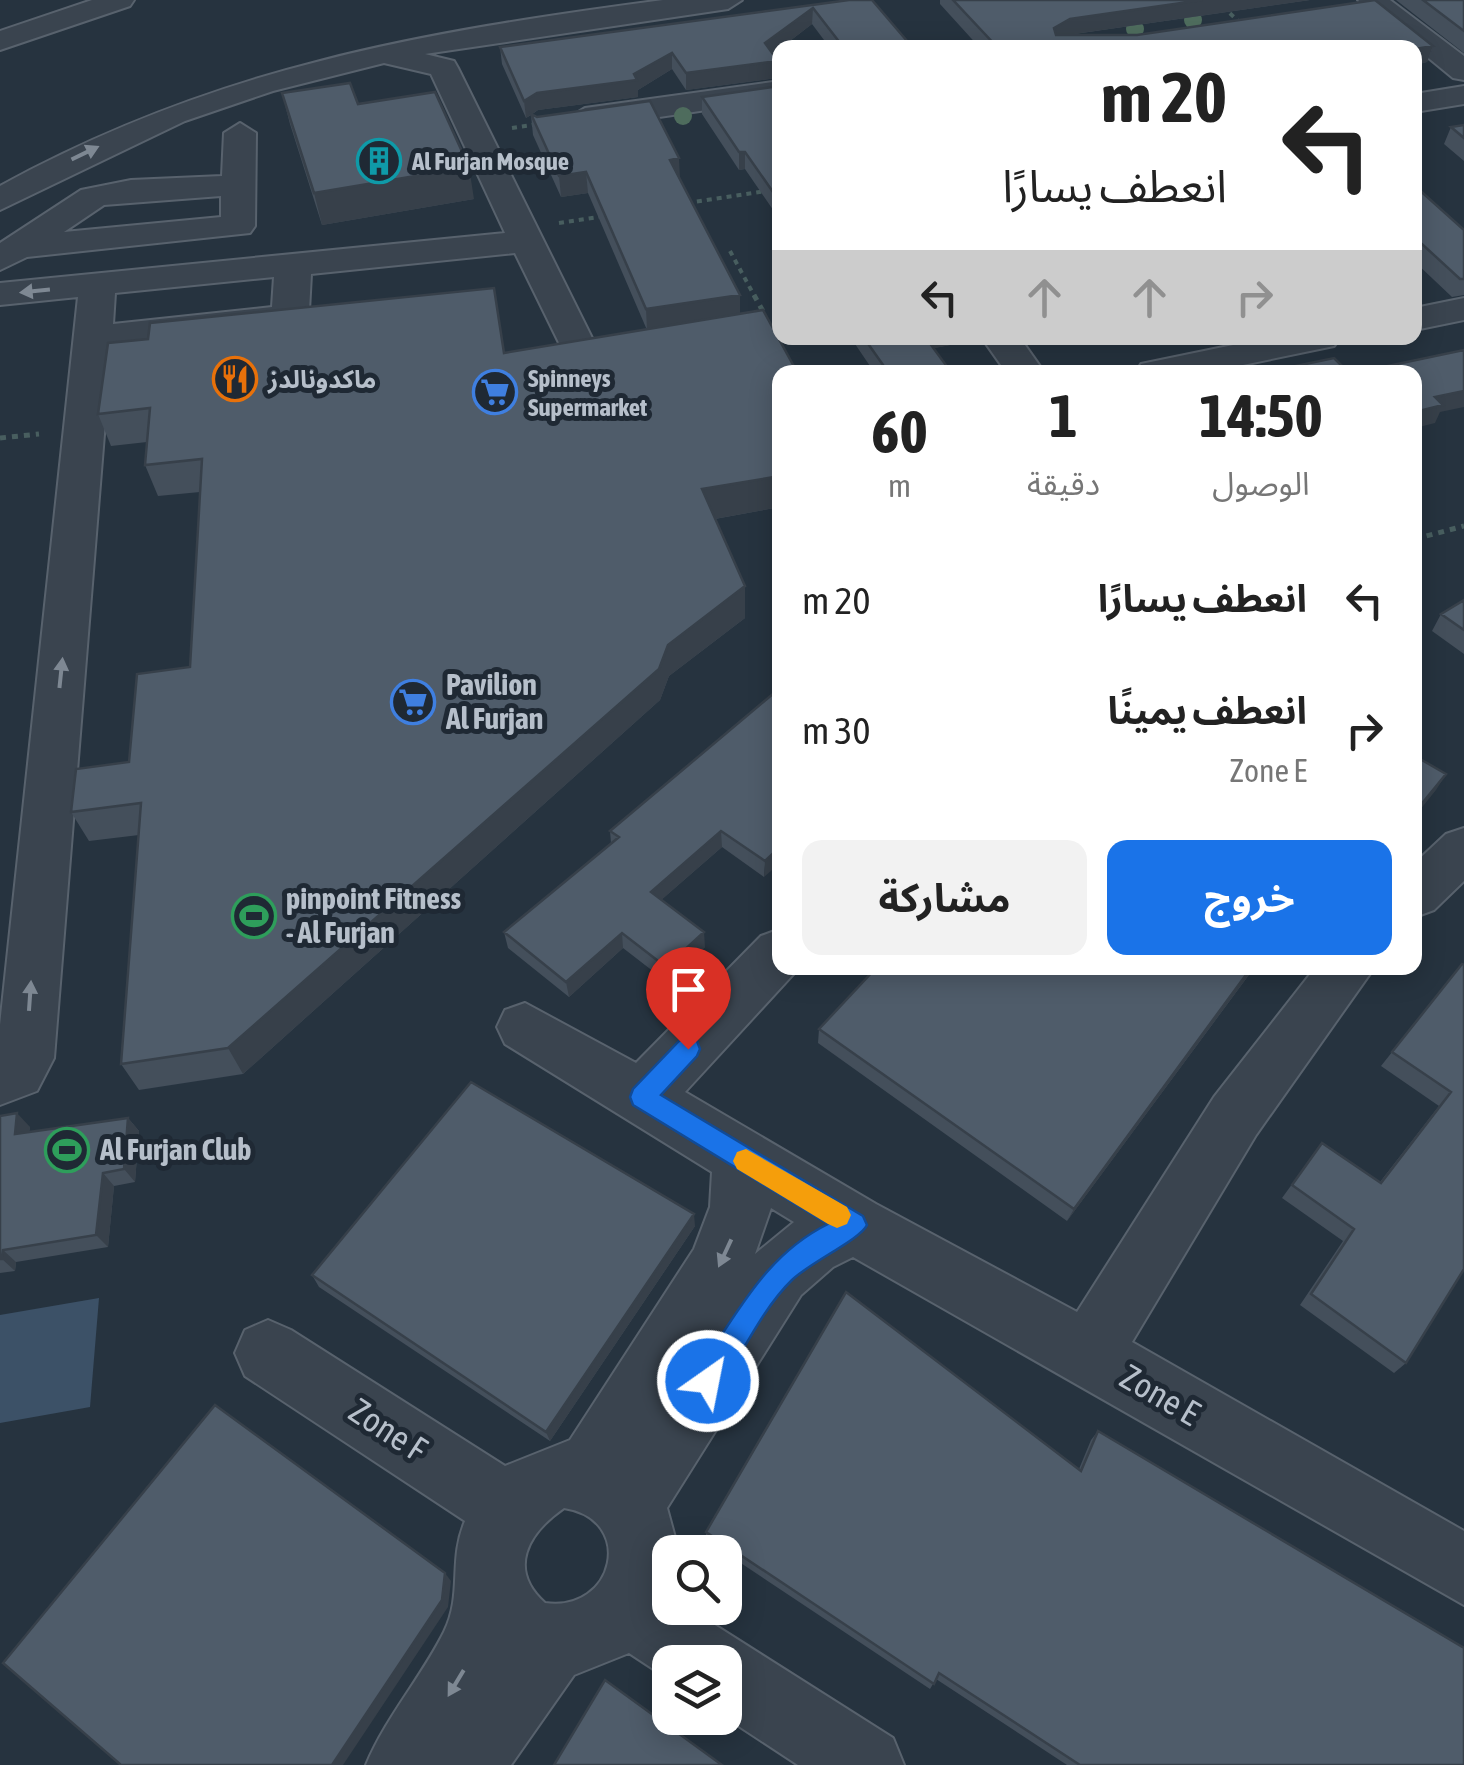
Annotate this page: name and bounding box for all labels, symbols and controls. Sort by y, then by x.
text: 20 m [1101,57,1227,137]
icon: left [1262,80,1392,210]
building icon: Al Furjan Mosque [356,138,402,184]
one-way arrow [71,145,100,162]
place label: Al Furjan Mosque [411,147,569,175]
text: انعطف يسارًا [1002,160,1227,212]
icon: left [912,270,967,325]
icon: ahead [1017,270,1072,325]
icon: ahead [1122,270,1177,325]
icon: right [1227,270,1282,325]
one-way arrow [19,283,50,299]
restaurant icon: ماكدونالدز [212,356,258,402]
place label: Spinneys Supermarket [528,364,648,421]
place label: ماكدونالدز [267,365,376,394]
supermarket icon: Spinneys Supermarket [472,369,518,415]
text: 1 [1049,381,1078,450]
text: 14:50 [1199,381,1323,450]
text: 60 [871,397,928,466]
text: دقيقة [1027,465,1100,502]
text: الوصول [1212,465,1310,502]
text: m [888,467,911,504]
icon: left [1337,573,1392,628]
text: انعطف يسارًا [1098,577,1307,620]
text: 20 m [802,579,870,622]
one-way arrow [53,656,69,688]
place label: Pavilion Al Furjan [445,667,543,735]
supermarket icon: Pavilion Al Furjan [390,679,436,725]
text: انعطف يمينًا [1107,689,1307,732]
icon: right [1337,703,1392,758]
text: 30 m [802,709,870,752]
text: Zone E [1229,752,1307,789]
button: مشاركة [802,840,1087,955]
button: خروج [1107,840,1392,955]
place label: pinpoint Fitness - Al Furjan [286,881,462,949]
sports icon: pinpoint Fitness - Al Furjan [231,893,277,939]
pin [646,947,731,1050]
icon: arrive [661,962,716,1017]
one-way arrow [22,980,38,1012]
sports icon: Al Furjan Club [44,1127,90,1173]
place label: Al Furjan Club [99,1132,252,1166]
one-way arrow [717,1239,734,1268]
position arrow [656,1329,760,1433]
street label: Zone E [1114,1356,1207,1433]
street label: Zone F [342,1390,435,1469]
map controls [652,1535,742,1735]
button: search [652,1535,742,1625]
button: layers [652,1645,742,1735]
one-way arrow [448,1669,465,1697]

